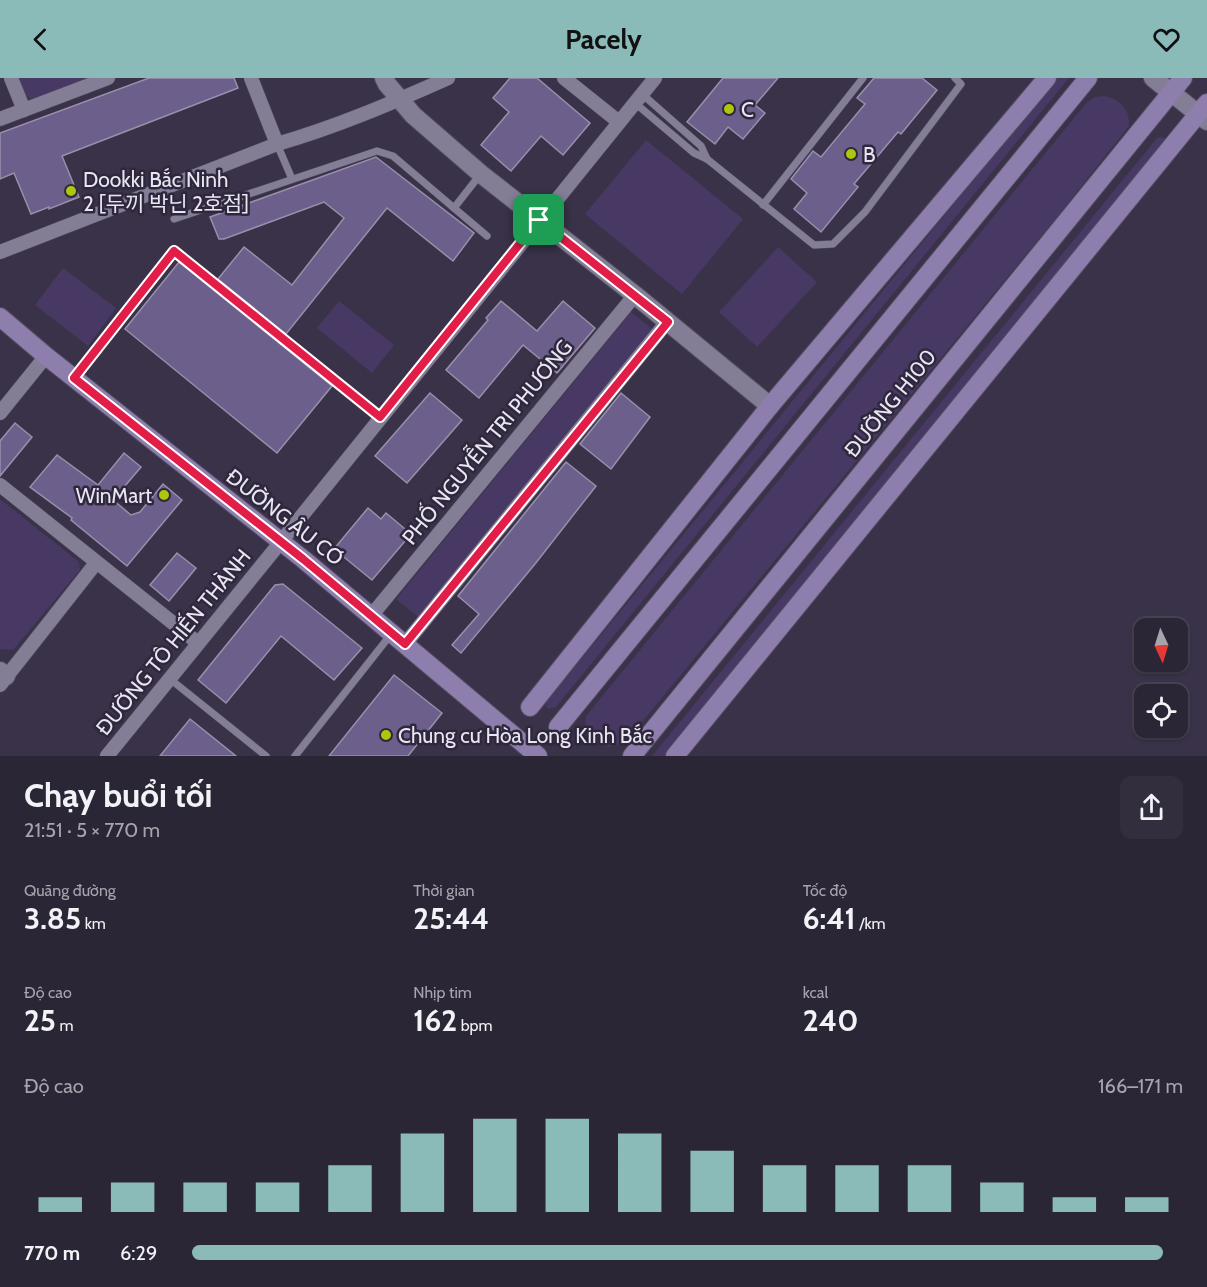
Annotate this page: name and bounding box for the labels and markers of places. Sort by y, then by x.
place label: C [741,97,754,122]
marker: C [722,102,736,116]
place label: B [863,142,876,167]
marker: B [844,147,858,161]
place label: Dookki Bắc Ninh 2 [두끼 박닌 2호점] [83,167,249,216]
marker: Dookki Bắc Ninh 2 [두끼 박닌 2호점] [64,184,78,198]
pin [513,194,564,245]
place label: WinMart [76,483,152,508]
marker: WinMart [157,488,171,502]
place label: Chung cư Hòa Long Kinh Bắc [398,723,652,748]
marker: Chung cư Hòa Long Kinh Bắc [379,728,393,742]

